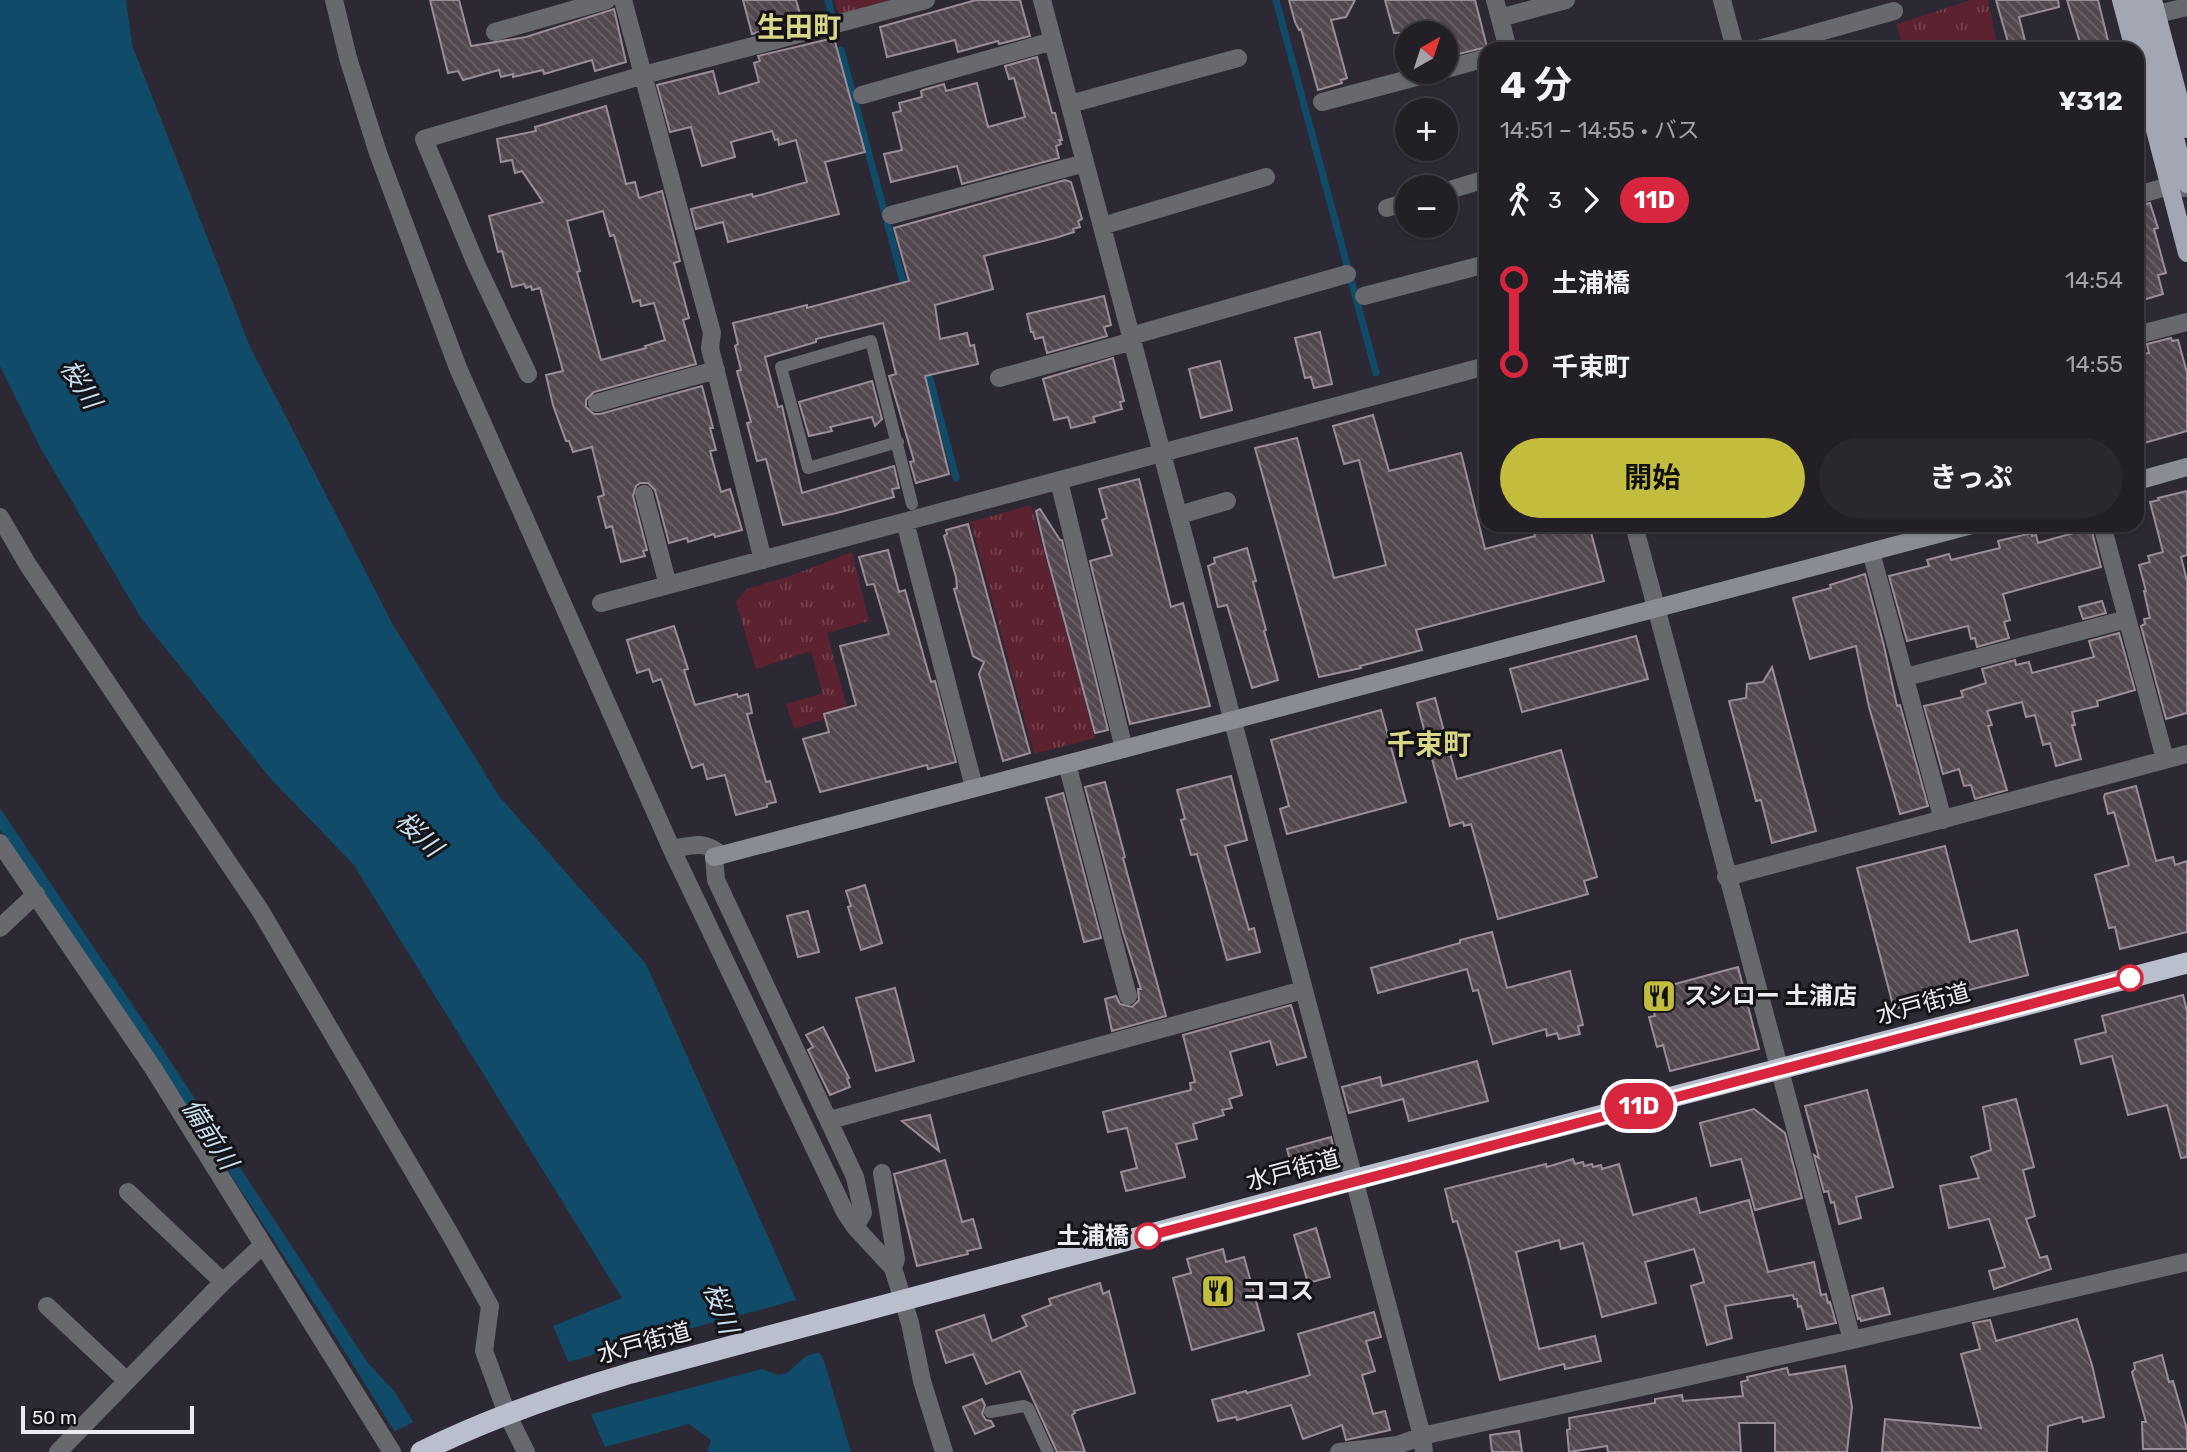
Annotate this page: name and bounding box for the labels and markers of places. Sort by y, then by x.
unlabelled marker [2117,965,2143,991]
restaurant icon: スシロー 土浦店 [1640,977,1678,1015]
place label: スシロー 土浦店 [1684,982,1857,1010]
place label: 土浦橋 [1057,1222,1129,1250]
marker: 土浦橋 [1135,1223,1161,1249]
restaurant icon: ココス [1199,1272,1237,1310]
place label: ココス [1242,1277,1314,1305]

